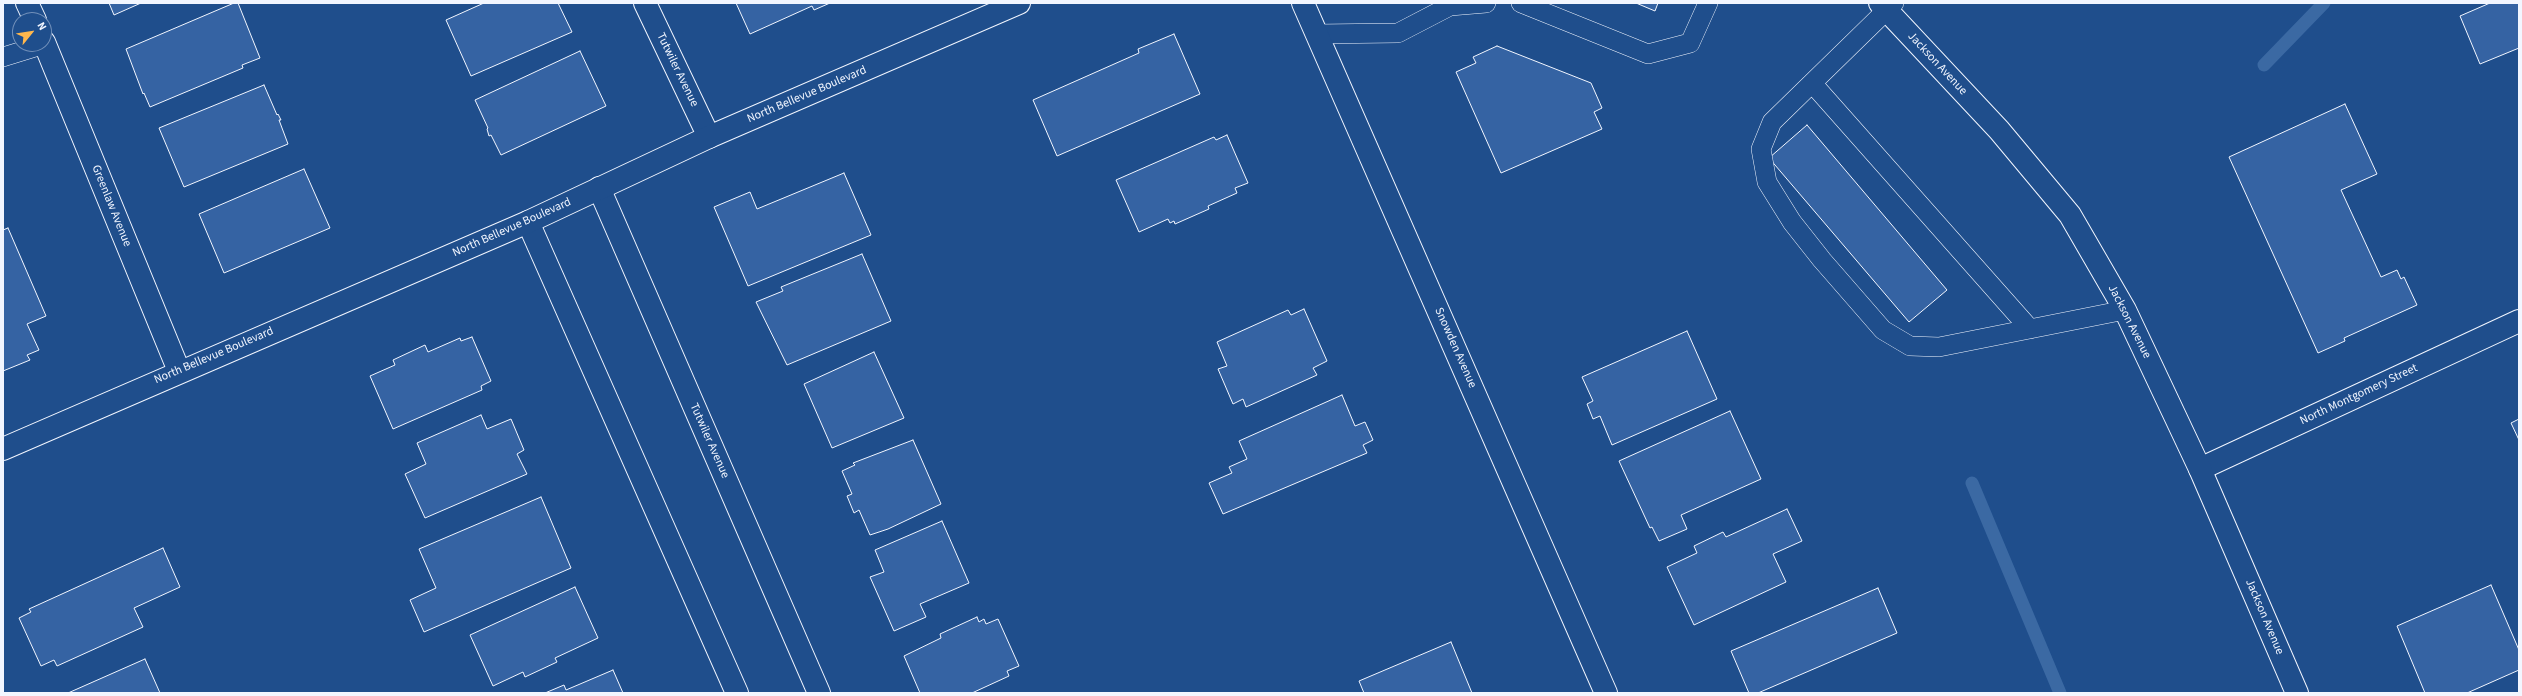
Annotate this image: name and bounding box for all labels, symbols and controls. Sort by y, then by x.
north arrow [12,12,52,52]
text: N [34,19,50,33]
street label: Jackson Avenue [1904,30,1970,98]
street label: Tutwiler Avenue [653,31,701,109]
street label: North Bellevue Boulevard [745,63,869,127]
street label: Greenlaw Avenue [88,163,134,249]
street label: North Bellevue Boulevard [450,195,574,261]
street label: Jackson Avenue [2104,283,2154,361]
street label: Snowden Avenue [1431,306,1479,390]
street label: North Bellevue Boulevard [152,324,276,388]
street label: North Montgomery Street [2298,361,2420,429]
street label: Tutwiler Avenue [686,401,732,481]
street label: Jackson Avenue [2242,577,2286,657]

